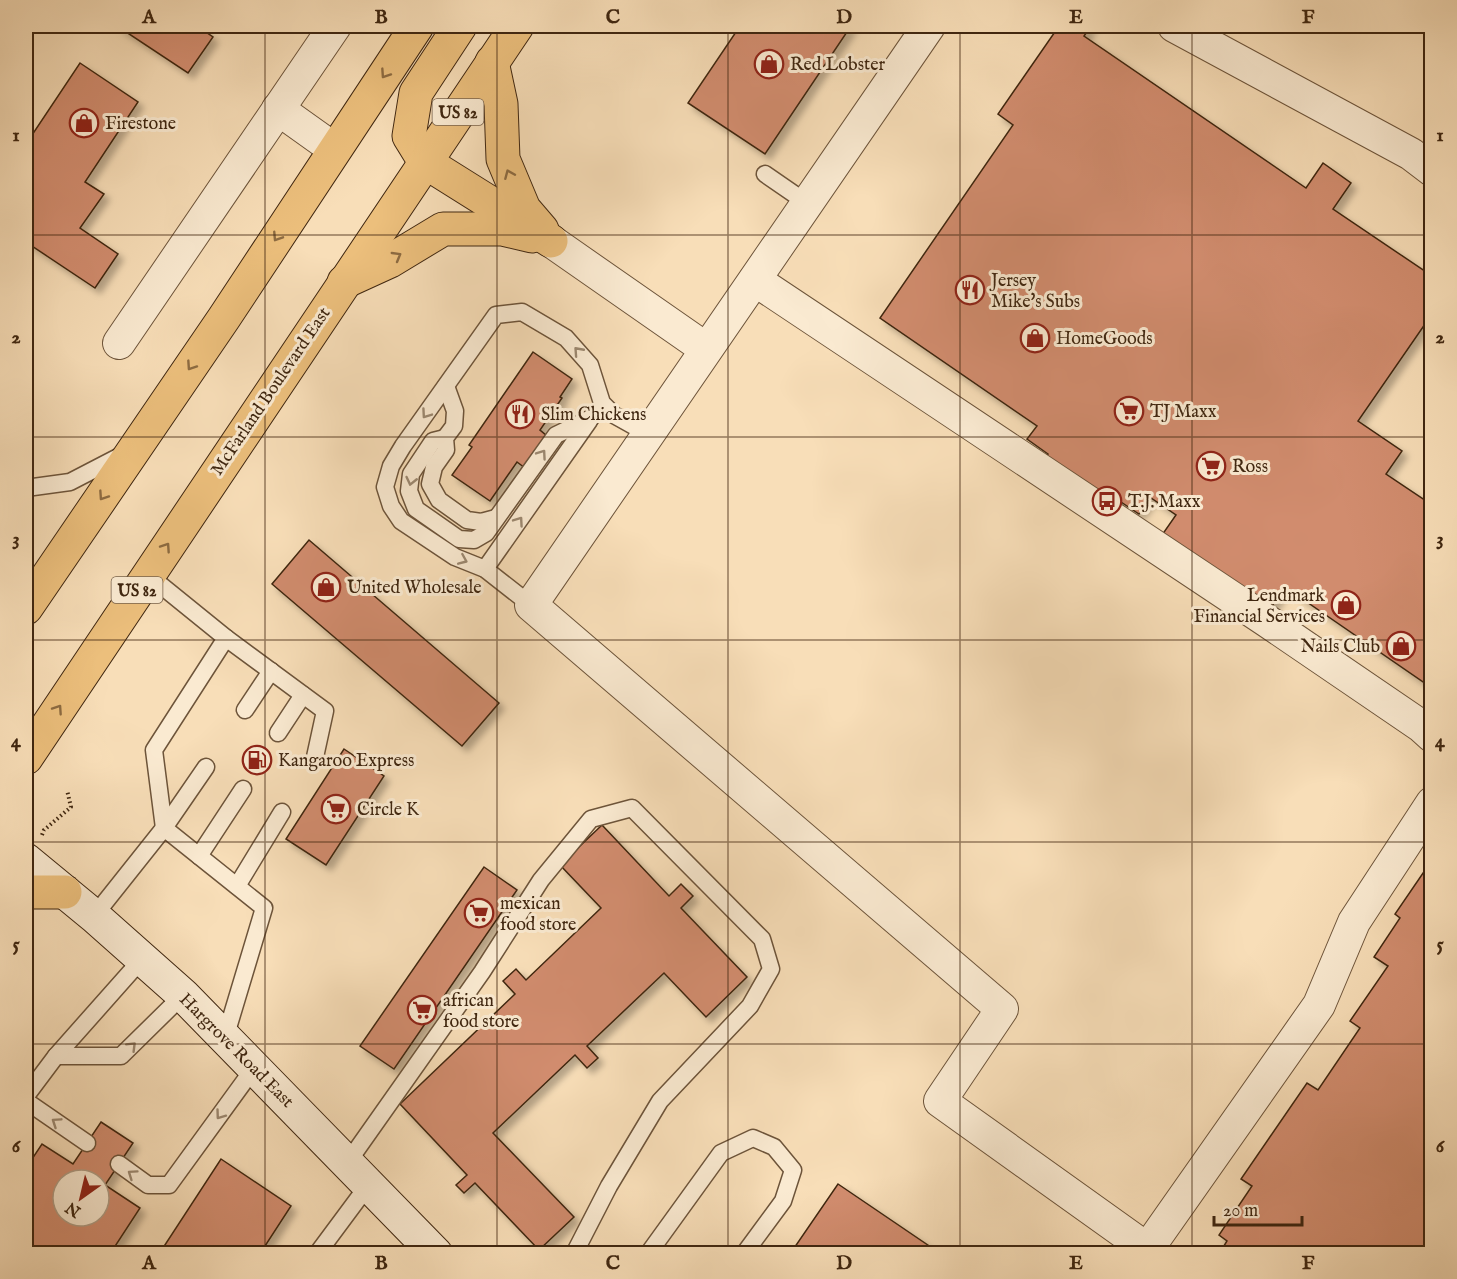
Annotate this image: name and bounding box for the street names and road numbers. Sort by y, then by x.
road number: US 82 [432,99,484,125]
street label: McFarland Boulevard East [206,303,336,481]
road number: US 82 [112,577,162,603]
street label: Hargrove Road East [174,989,298,1113]

